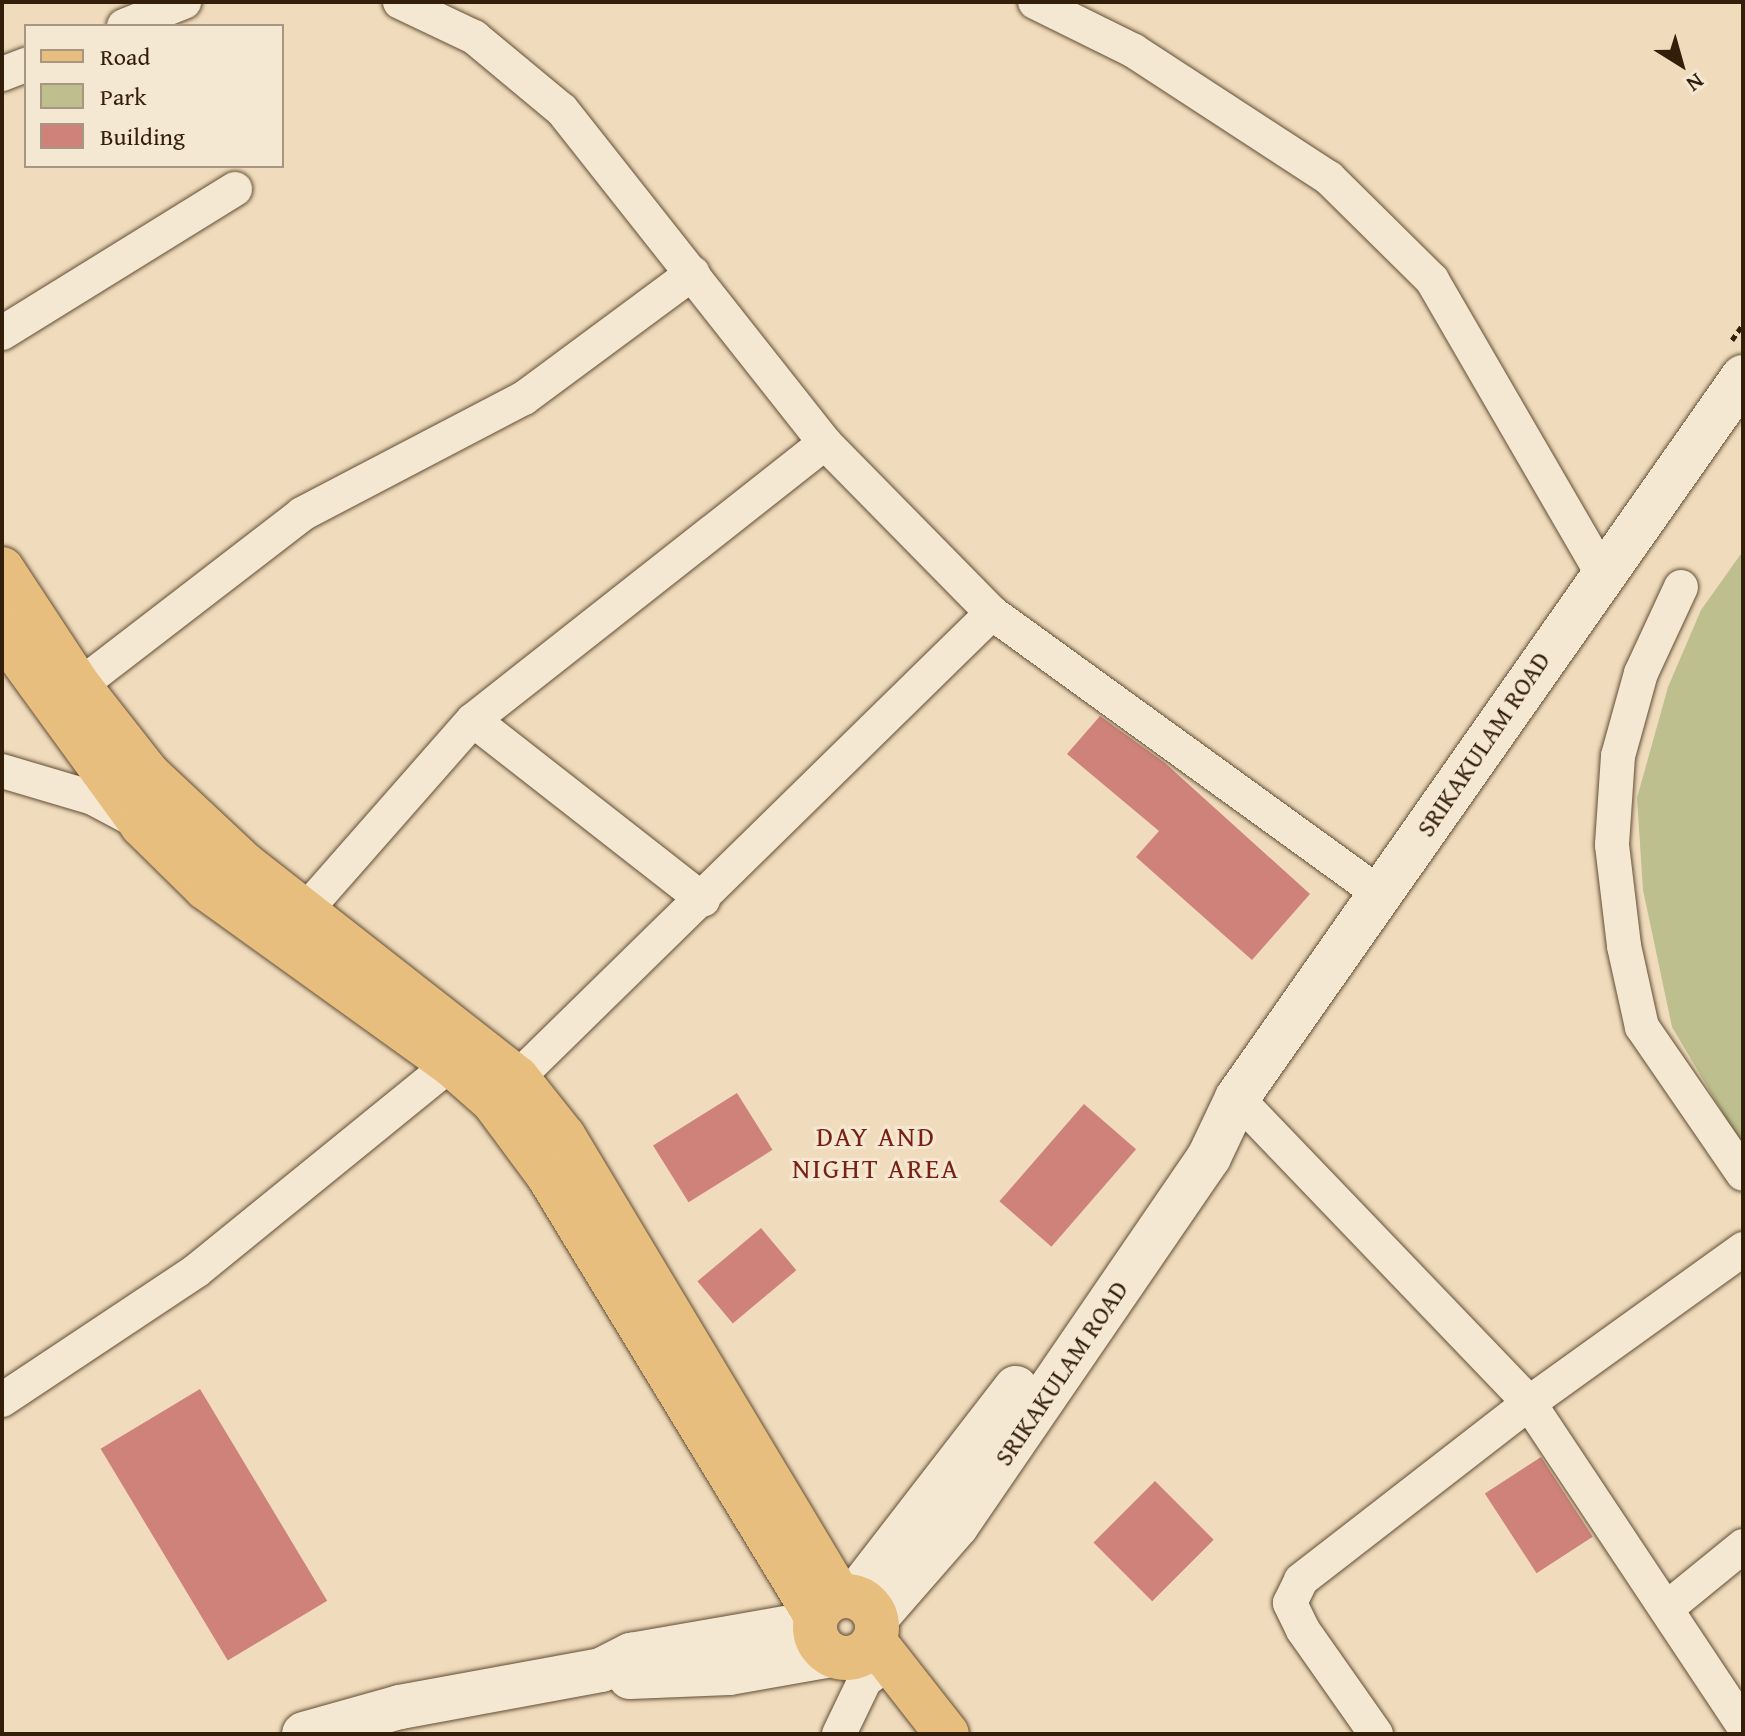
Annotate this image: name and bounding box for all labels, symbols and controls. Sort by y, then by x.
legend [24,24,284,168]
north arrow [1641,24,1721,104]
text: Road [100,39,150,74]
text: N [1680,66,1711,100]
text: Park [100,79,146,114]
text: Building [100,119,185,154]
street label: SRIKAKULAM ROAD [1410,646,1556,842]
district label: DAY AND NIGHT AREA [792,1119,960,1185]
street label: SRIKAKULAM ROAD [988,1275,1134,1471]

